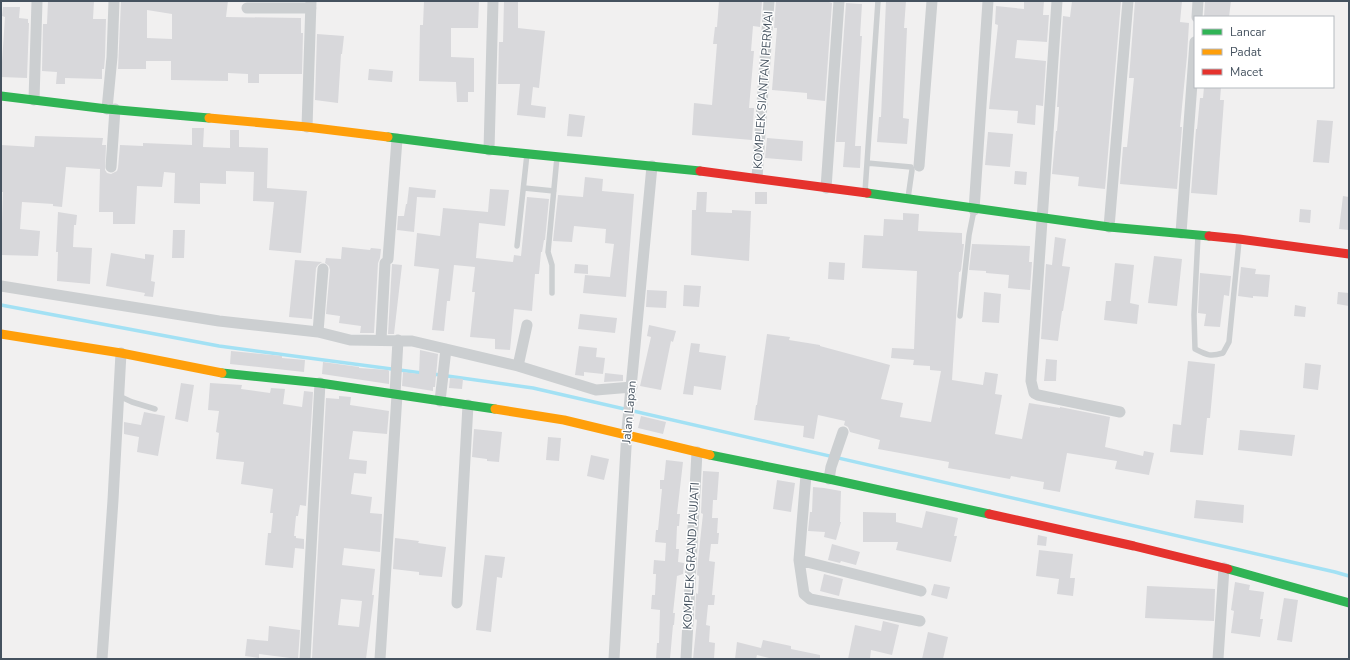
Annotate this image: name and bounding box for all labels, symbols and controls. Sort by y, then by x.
street label: KOMPLEK SIANTAN PERMAI [750,11,776,169]
legend [1194,16,1334,88]
text: Lancar [1230,24,1267,40]
text: Padat [1230,44,1262,60]
text: Macet [1230,64,1263,80]
street label: Jalan Lapan [618,380,640,445]
street label: KOMPLEK GRAND JAUJATI [679,482,703,630]

